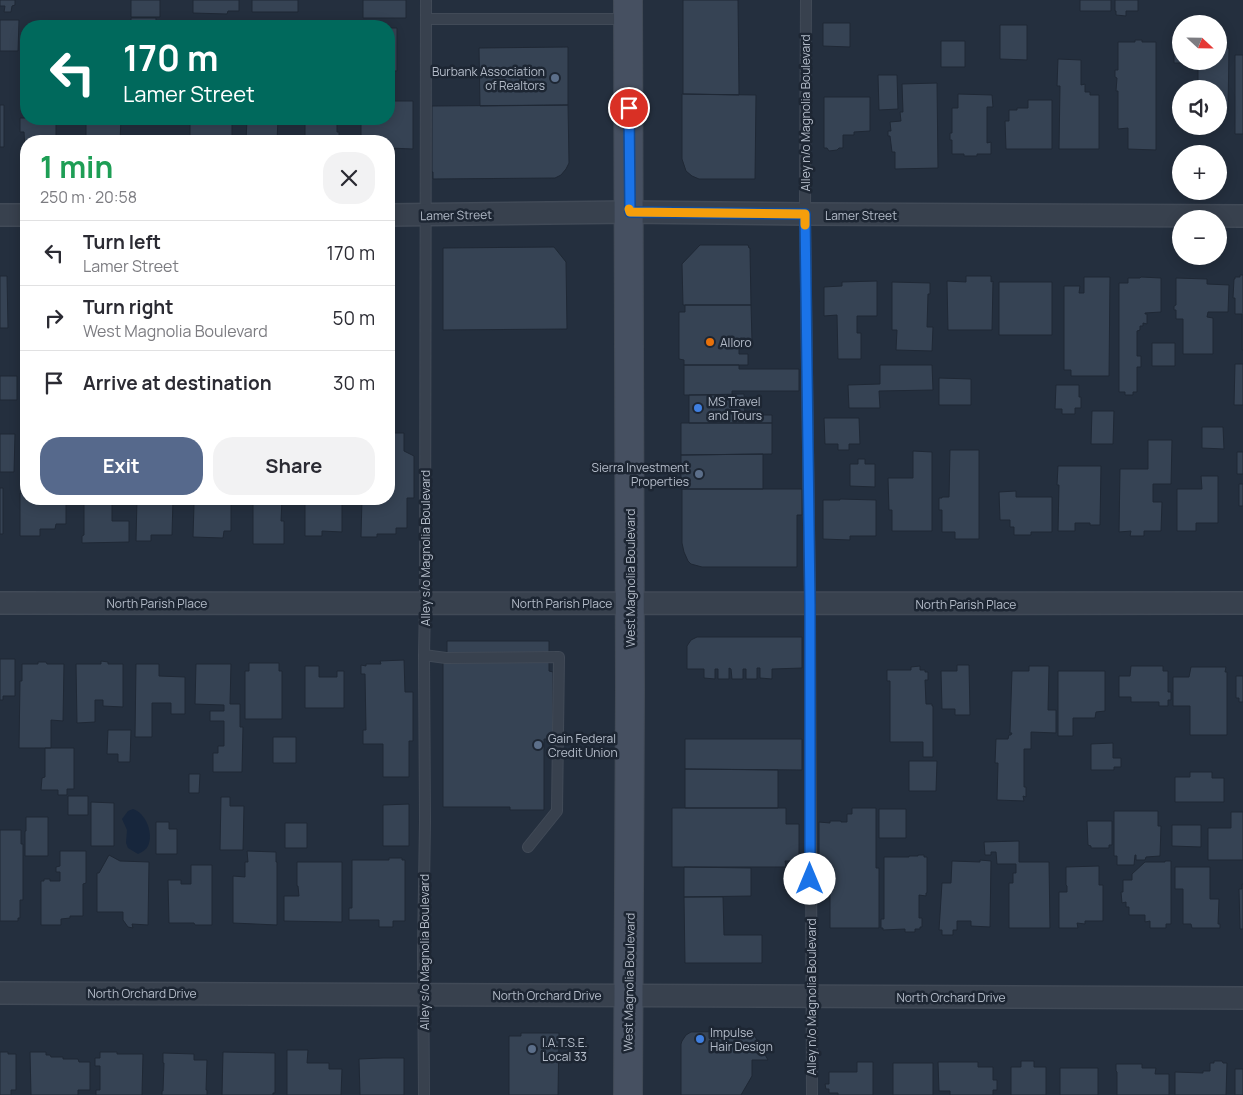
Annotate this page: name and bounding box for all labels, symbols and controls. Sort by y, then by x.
north arrow [1172,15,1228,70]
map controls [1172,15,1227,265]
text: 170 m [123,34,219,82]
street label: Alley n/o Magnolia Boulevard [797,34,814,192]
icon: left [40,40,105,105]
place label: Burbank Association of Realtors [432,63,545,94]
marker: Burbank Association of Realtors [549,72,561,84]
text: Lamer Street [123,79,255,109]
button: sound [1172,80,1227,135]
pin [608,87,650,129]
icon: arrive [615,94,643,122]
button: + [1172,145,1227,200]
text: 1 min [40,146,113,187]
button: close [323,152,375,204]
text: 250 m · 20:58 [40,186,137,208]
street label: Lamer Street [420,206,492,224]
street label: Lamer Street [825,207,897,224]
button: − [1172,210,1227,265]
text: Turn left [83,229,161,255]
icon: left [40,239,68,267]
text: 170 m [327,240,375,266]
text: Lamer Street [83,255,179,277]
text: Turn right [83,294,173,320]
icon: right [40,304,68,332]
text: 50 m [333,305,375,331]
text: West Magnolia Boulevard [83,320,268,342]
place label: Alloro [720,334,752,351]
marker: Alloro [704,336,716,348]
icon: arrive [40,369,68,397]
text: Arrive at destination [83,370,272,396]
text: 30 m [333,370,375,396]
place label: MS Travel and Tours [708,393,762,424]
marker: MS Travel and Tours [692,402,704,414]
button: Exit [40,437,203,495]
button: Share [213,437,375,495]
place label: Sierra Investment Properties [591,459,689,490]
marker: Sierra Investment Properties [693,468,705,480]
street label: Alley s/o Magnolia Boulevard [417,470,434,626]
street label: West Magnolia Boulevard [622,509,639,647]
street label: North Parish Place [107,595,207,612]
street label: North Parish Place [512,595,612,612]
street label: North Parish Place [916,596,1016,613]
place label: Gain Federal Credit Union [548,730,618,761]
marker: Gain Federal Credit Union [532,739,544,751]
position arrow [783,852,835,904]
street label: Alley s/o Magnolia Boulevard [416,874,433,1030]
street label: West Magnolia Boulevard [619,913,639,1051]
street label: Alley n/o Magnolia Boulevard [803,918,820,1076]
street label: North Orchard Drive [87,985,197,1002]
street label: North Orchard Drive [492,987,602,1004]
street label: North Orchard Drive [896,989,1006,1006]
place label: Impulse Hair Design [710,1024,773,1055]
marker: Impulse Hair Design [694,1033,706,1045]
place label: I.A.T.S.E. Local 33 [542,1034,588,1065]
marker: I.A.T.S.E. Local 33 [526,1043,538,1055]

